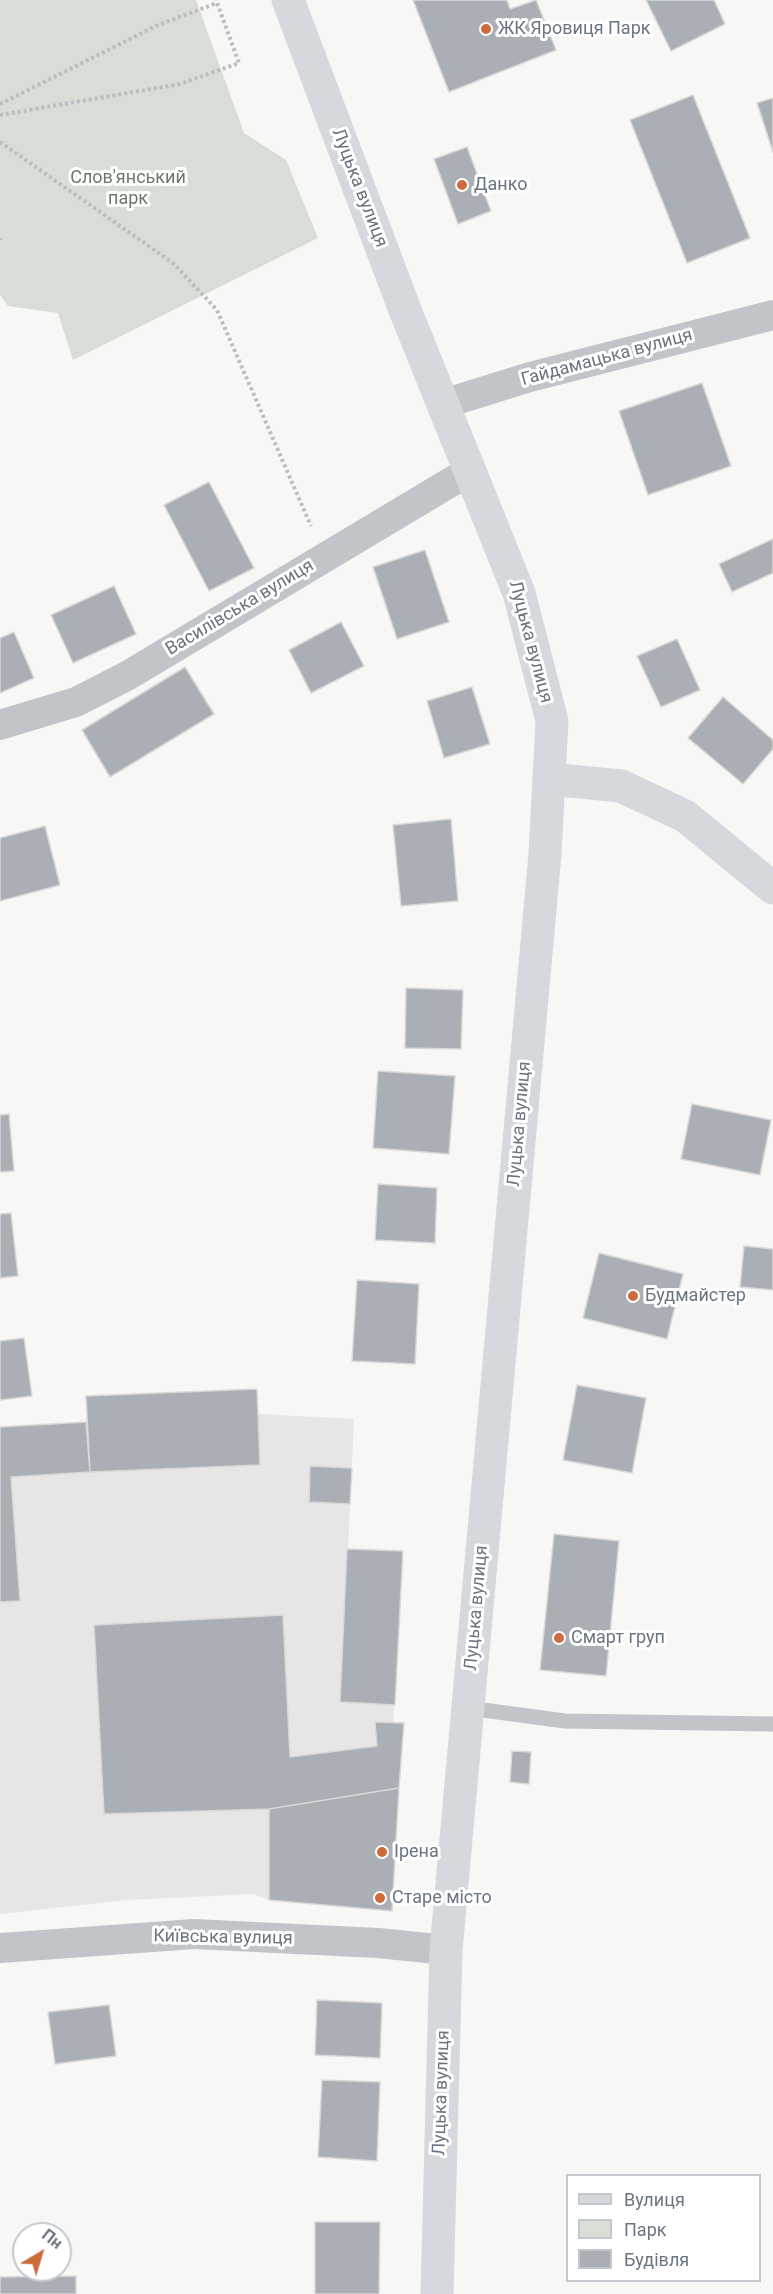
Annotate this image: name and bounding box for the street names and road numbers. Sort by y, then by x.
street label: Луцька вулиця [326,126,392,250]
street label: Гайдамацька вулиця [519,325,695,391]
street label: Василівська вулиця [162,555,318,661]
street label: Луцька вулиця [503,579,557,705]
street label: Луцька вулиця [504,1061,536,1187]
street label: Луцька вулиця [461,1545,493,1671]
street label: Київська вулиця [153,1926,293,1950]
street label: Луцька вулиця [429,2030,455,2156]

